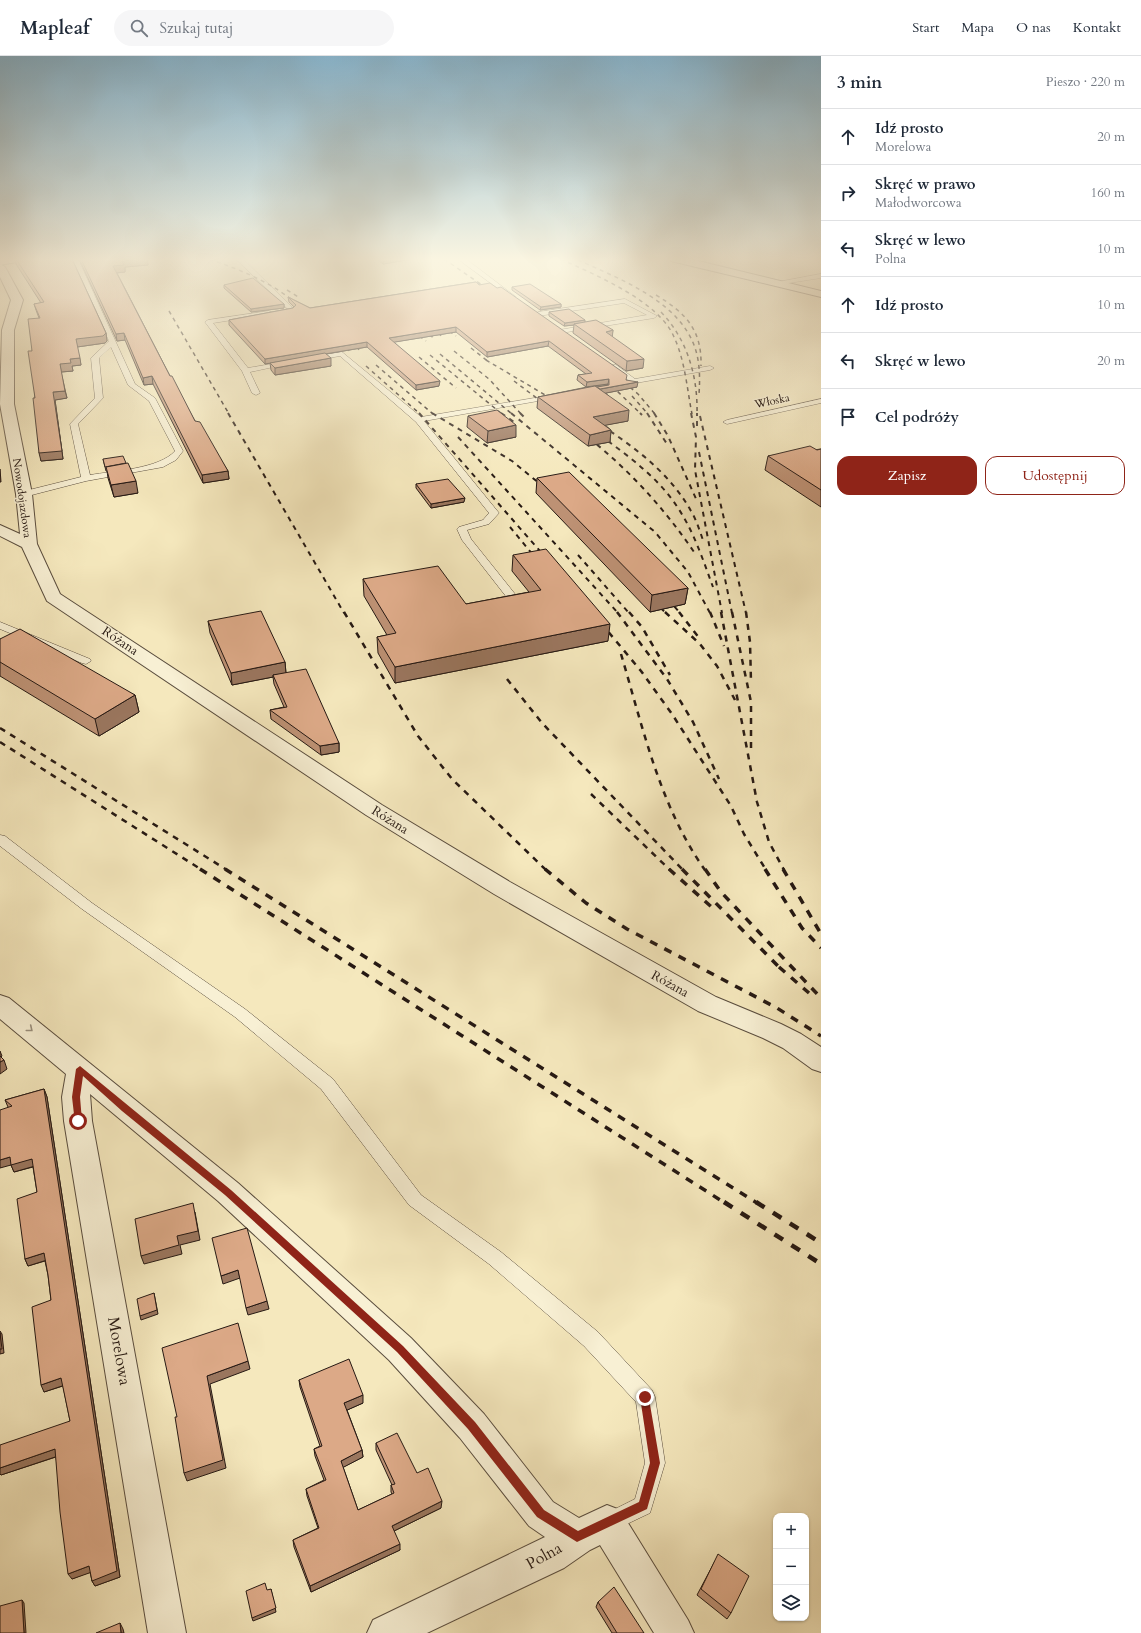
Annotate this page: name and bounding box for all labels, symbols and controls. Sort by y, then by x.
search box [114,10,394,46]
text: Mapleaf [20,15,90,41]
icon: search [128,17,150,39]
text: Szukaj tutaj [160,18,233,38]
text: Start [912,18,939,37]
text: Mapa [961,18,994,37]
text: O nas [1016,18,1051,37]
text: Kontakt [1073,18,1121,37]
text: 3 min [837,71,882,94]
text: Pieszo · 220 m [1046,73,1125,91]
text: Idź prosto [875,118,943,138]
icon: ahead [837,126,859,148]
text: 20 m [1097,128,1125,146]
text: Morelowa [875,138,931,156]
text: Skręć w prawo [875,174,976,194]
icon: right [837,182,859,204]
text: 160 m [1091,184,1125,202]
text: Małodworcowa [875,194,962,212]
text: Skręć w lewo [875,230,965,250]
icon: left [837,238,859,260]
text: 10 m [1097,240,1125,258]
text: Polna [875,250,906,268]
icon: ahead [837,294,859,316]
text: Idź prosto [875,295,943,315]
text: 10 m [1097,296,1125,314]
icon: left [837,350,859,372]
text: Skręć w lewo [875,351,965,371]
text: 20 m [1097,352,1125,370]
street label: Włoska [752,390,791,412]
icon: arrive [837,406,859,428]
text: Cel podróży [875,407,959,427]
button: Zapisz [837,456,977,495]
button: Udostępnij [985,456,1125,495]
street label: Nowodojazdowa [9,457,35,539]
street label: Różana [98,622,142,660]
street label: Różana [368,802,412,839]
street label: Różana [648,966,692,1002]
one-way arrow [26,1024,33,1031]
route start [69,1112,87,1130]
street label: Morelowa [102,1315,136,1387]
route end [636,1388,654,1406]
map controls [773,1513,809,1621]
button: + [773,1513,809,1549]
street label: Polna [522,1537,566,1575]
button: − [773,1549,809,1585]
button: layers [773,1585,809,1621]

